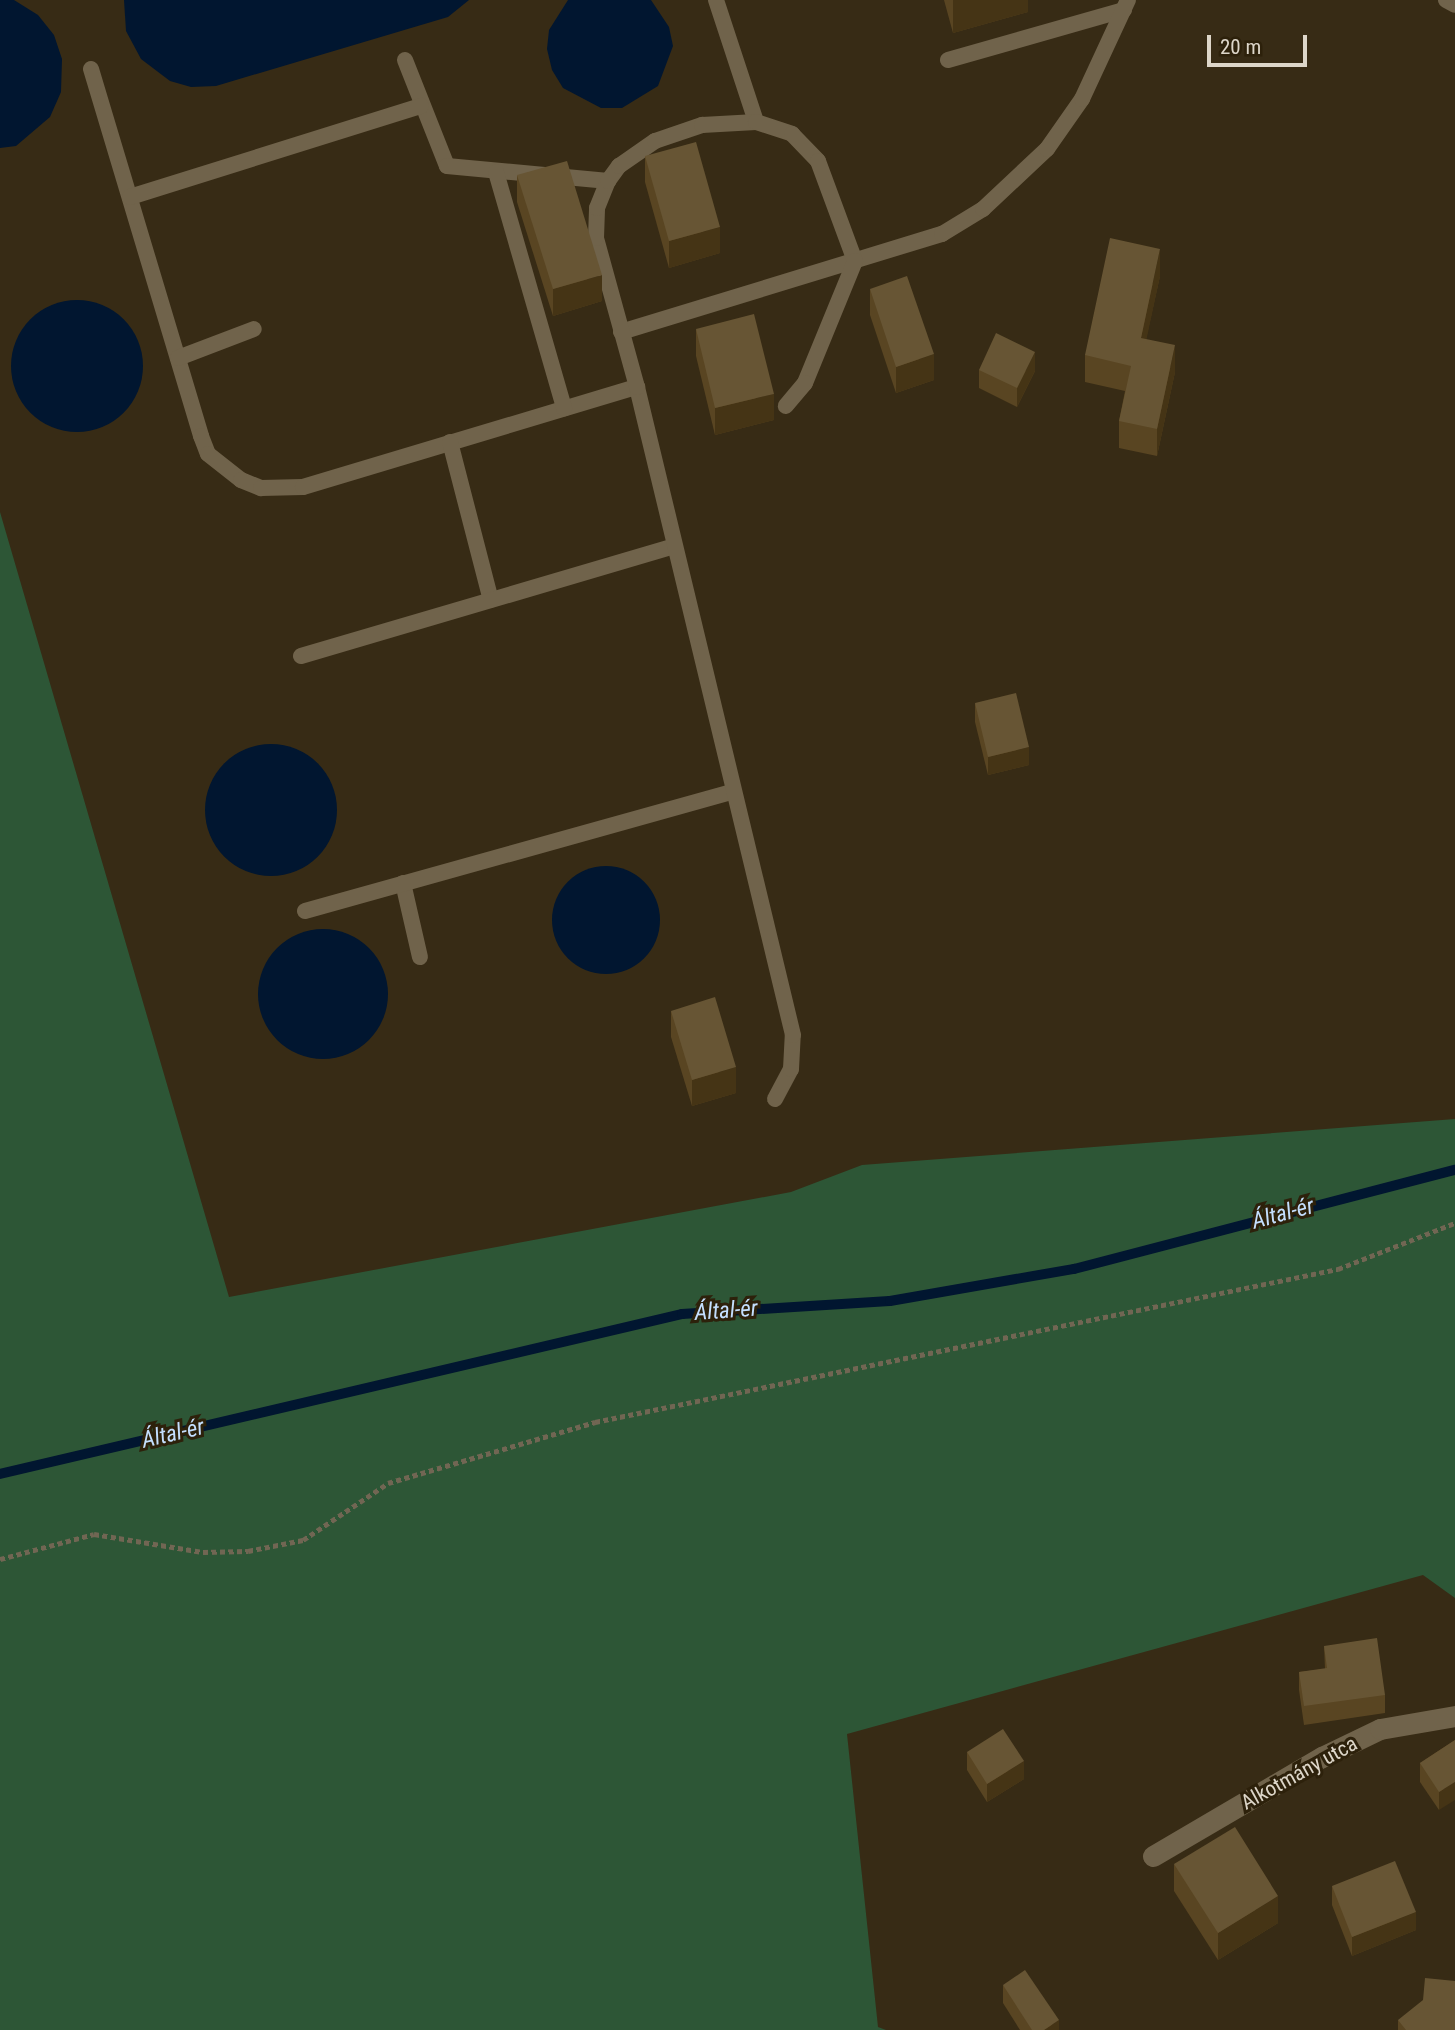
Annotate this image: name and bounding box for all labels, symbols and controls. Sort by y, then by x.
scale bar [1210,21,1310,65]
text: 20 m [1220,35,1261,59]
water label: Által-ér [1249,1192,1317,1236]
water label: Által-ér [694,1295,758,1327]
water label: Által-ér [139,1413,207,1455]
street label: Alkotmány utca [1237,1731,1361,1815]

